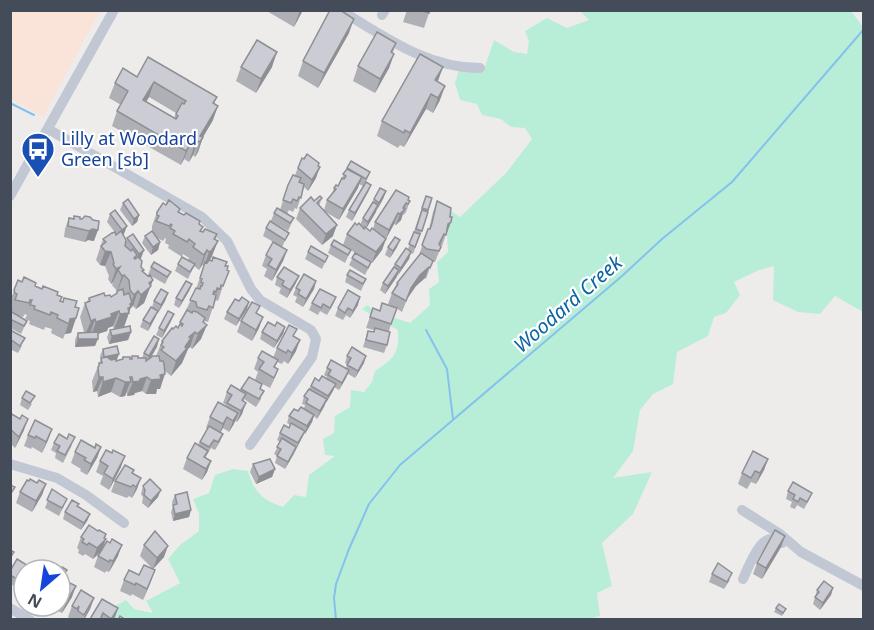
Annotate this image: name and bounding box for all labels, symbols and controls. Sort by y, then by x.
place label: Lilly at Woodard Green [sb] [61,126,197,171]
bus stop icon: Lilly at Woodard Green [sb] [20,131,56,178]
water label: Woodard Creek [508,248,629,358]
north arrow [12,558,72,618]
text: N [24,588,46,614]

